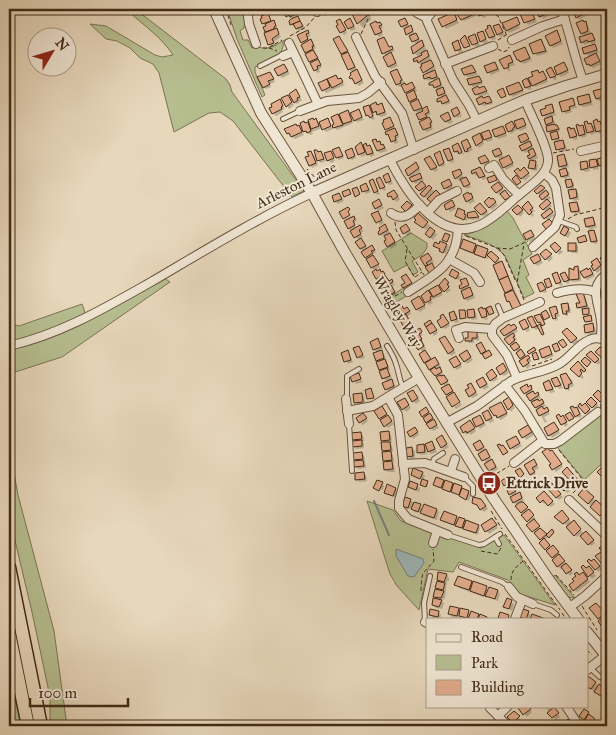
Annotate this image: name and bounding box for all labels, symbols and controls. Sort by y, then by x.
north arrow [28,28,78,78]
text: N [51,34,72,54]
street label: Arleston Lane [252,158,339,213]
street label: Wragley Way [370,273,427,352]
bus stop icon: Ettrick Drive [476,470,502,496]
place label: Ettrick Drive [506,474,589,492]
legend [426,618,588,708]
text: Road [471,628,503,646]
text: Park [471,654,498,672]
scale bar [30,675,128,707]
text: Building [471,678,525,696]
text: 100 m [38,684,78,702]

